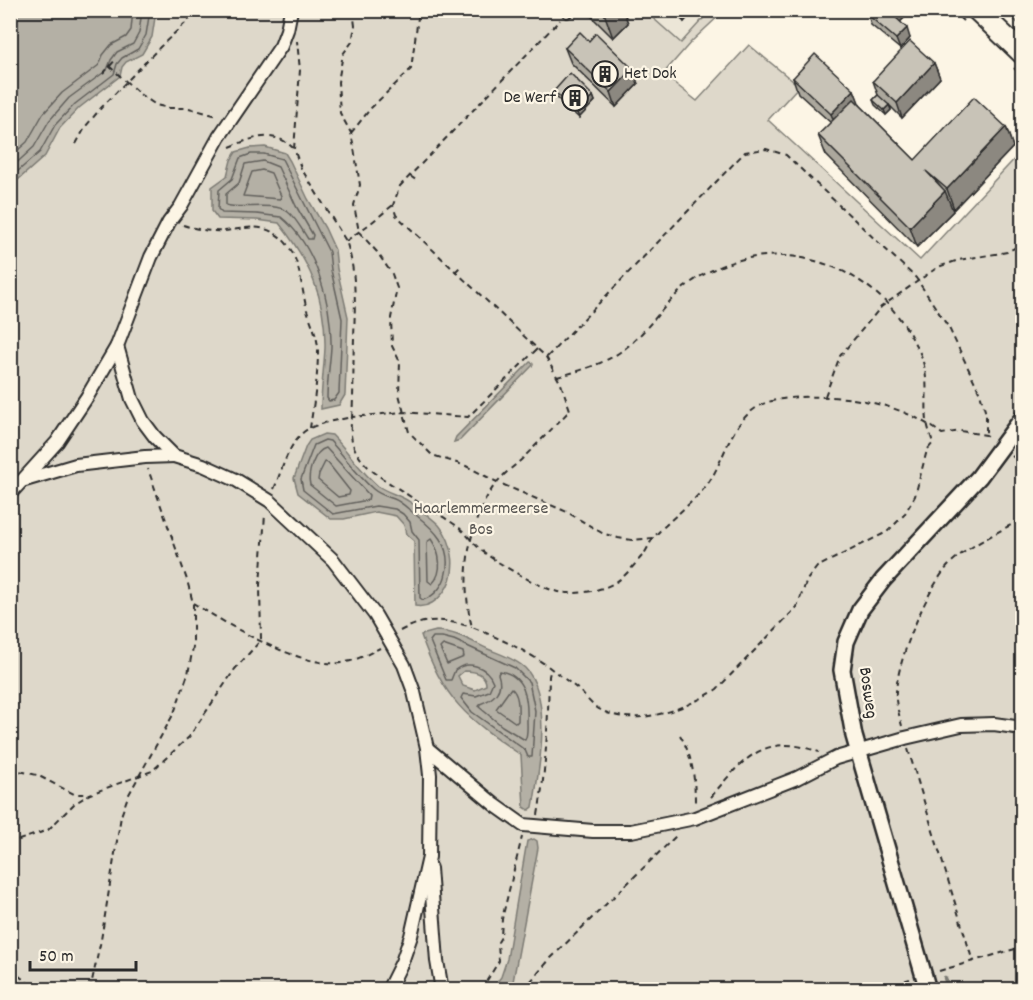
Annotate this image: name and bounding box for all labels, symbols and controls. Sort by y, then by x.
building icon: Het Dok [590,59,620,89]
place label: Het Dok [624,62,677,87]
building icon: De Werf [560,83,590,113]
place label: De Werf [503,86,557,111]
park label: Haarlemmermeerse Bos [414,497,548,543]
street label: Bosweg [851,666,883,720]
scale bar [30,934,136,972]
text: 50 m [39,945,74,970]

